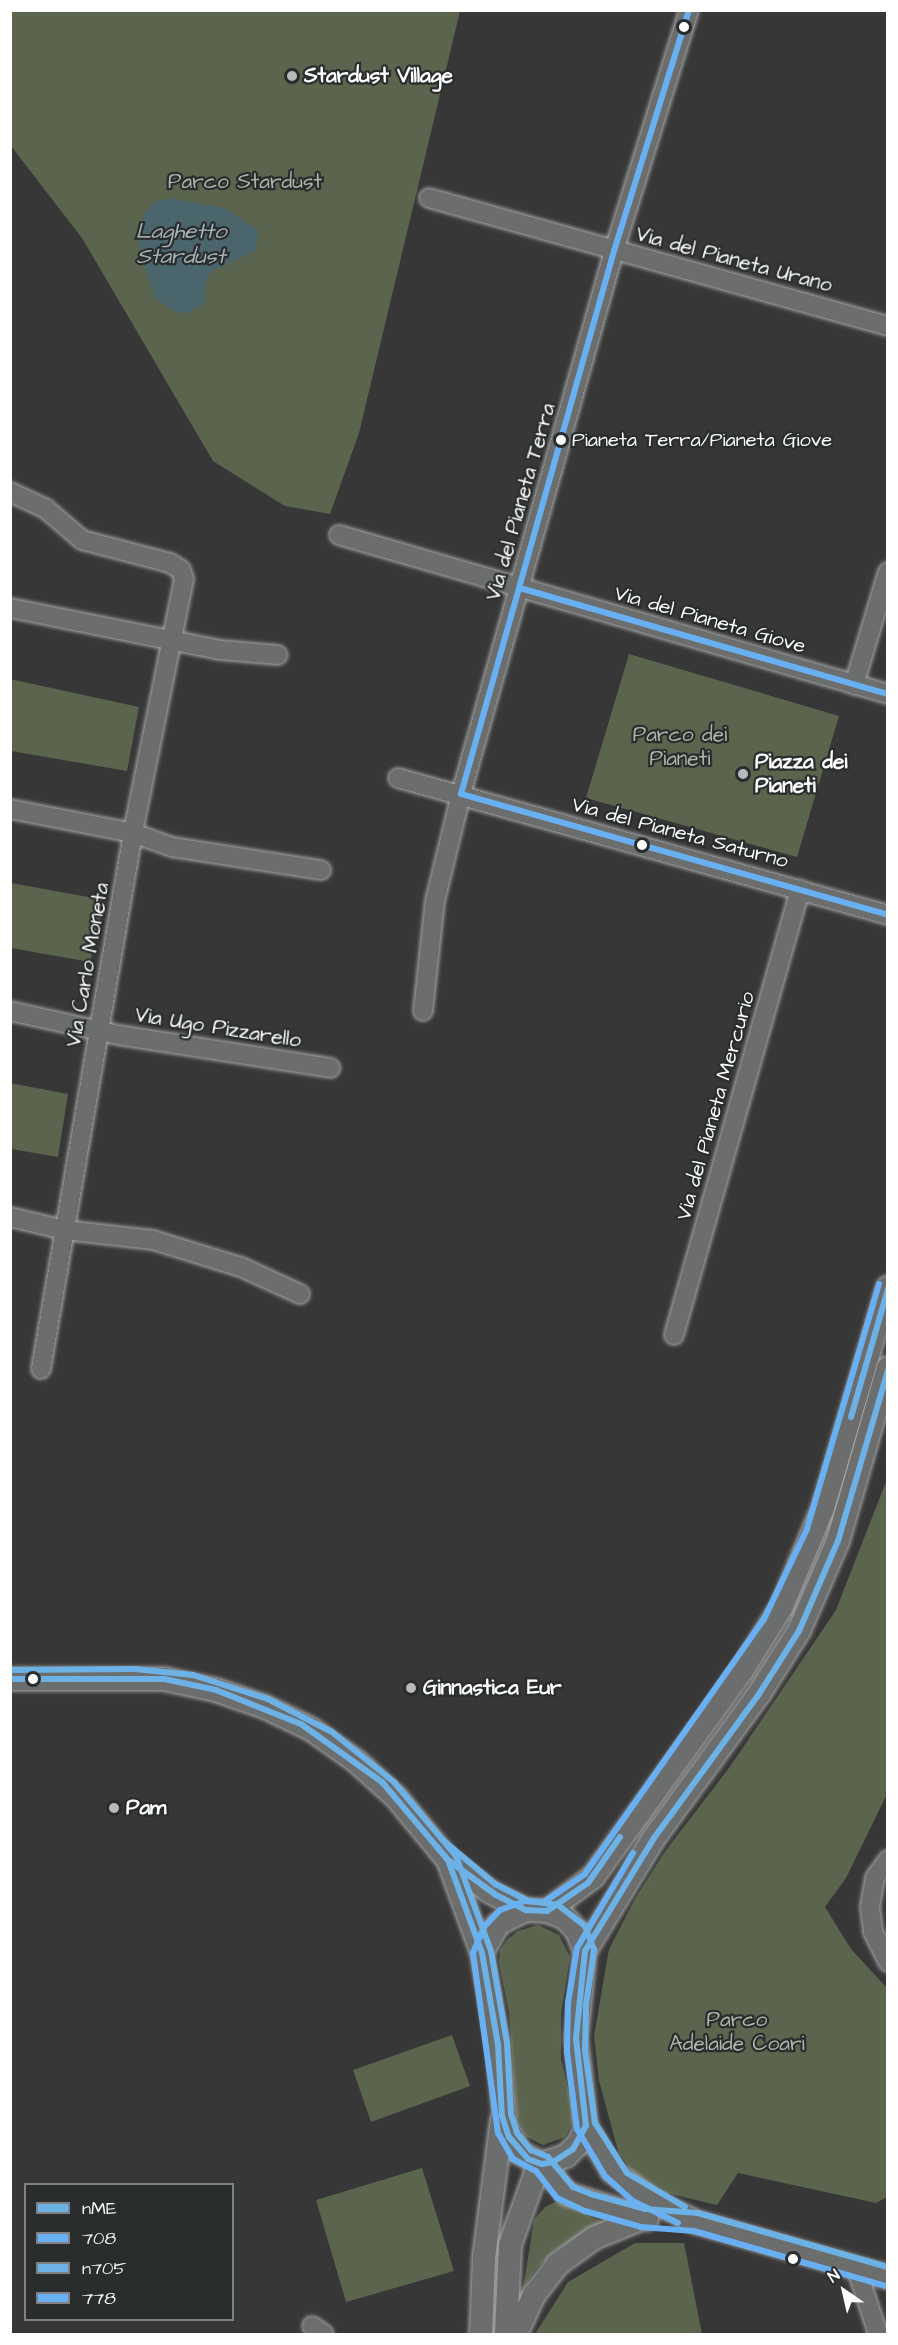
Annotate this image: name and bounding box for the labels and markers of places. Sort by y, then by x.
unlabelled marker [678,21,690,33]
place label: Stardust Village [304,63,453,89]
marker: Stardust Village [285,69,299,83]
place label: Pianeta Terra/Pianeta Giove [572,428,832,452]
marker: Pianeta Terra/Pianeta Giove [555,434,567,446]
place label: Piazza dei Pianeti [755,749,847,799]
marker: Piazza dei Pianeti [736,767,750,781]
unlabelled marker [636,839,648,851]
unlabelled marker [27,1673,39,1685]
place label: Ginnastica Eur [423,1675,562,1701]
marker: Ginnastica Eur [404,1681,418,1695]
place label: Pam [126,1795,166,1821]
marker: Pam [107,1801,121,1815]
unlabelled marker [787,2253,799,2265]

